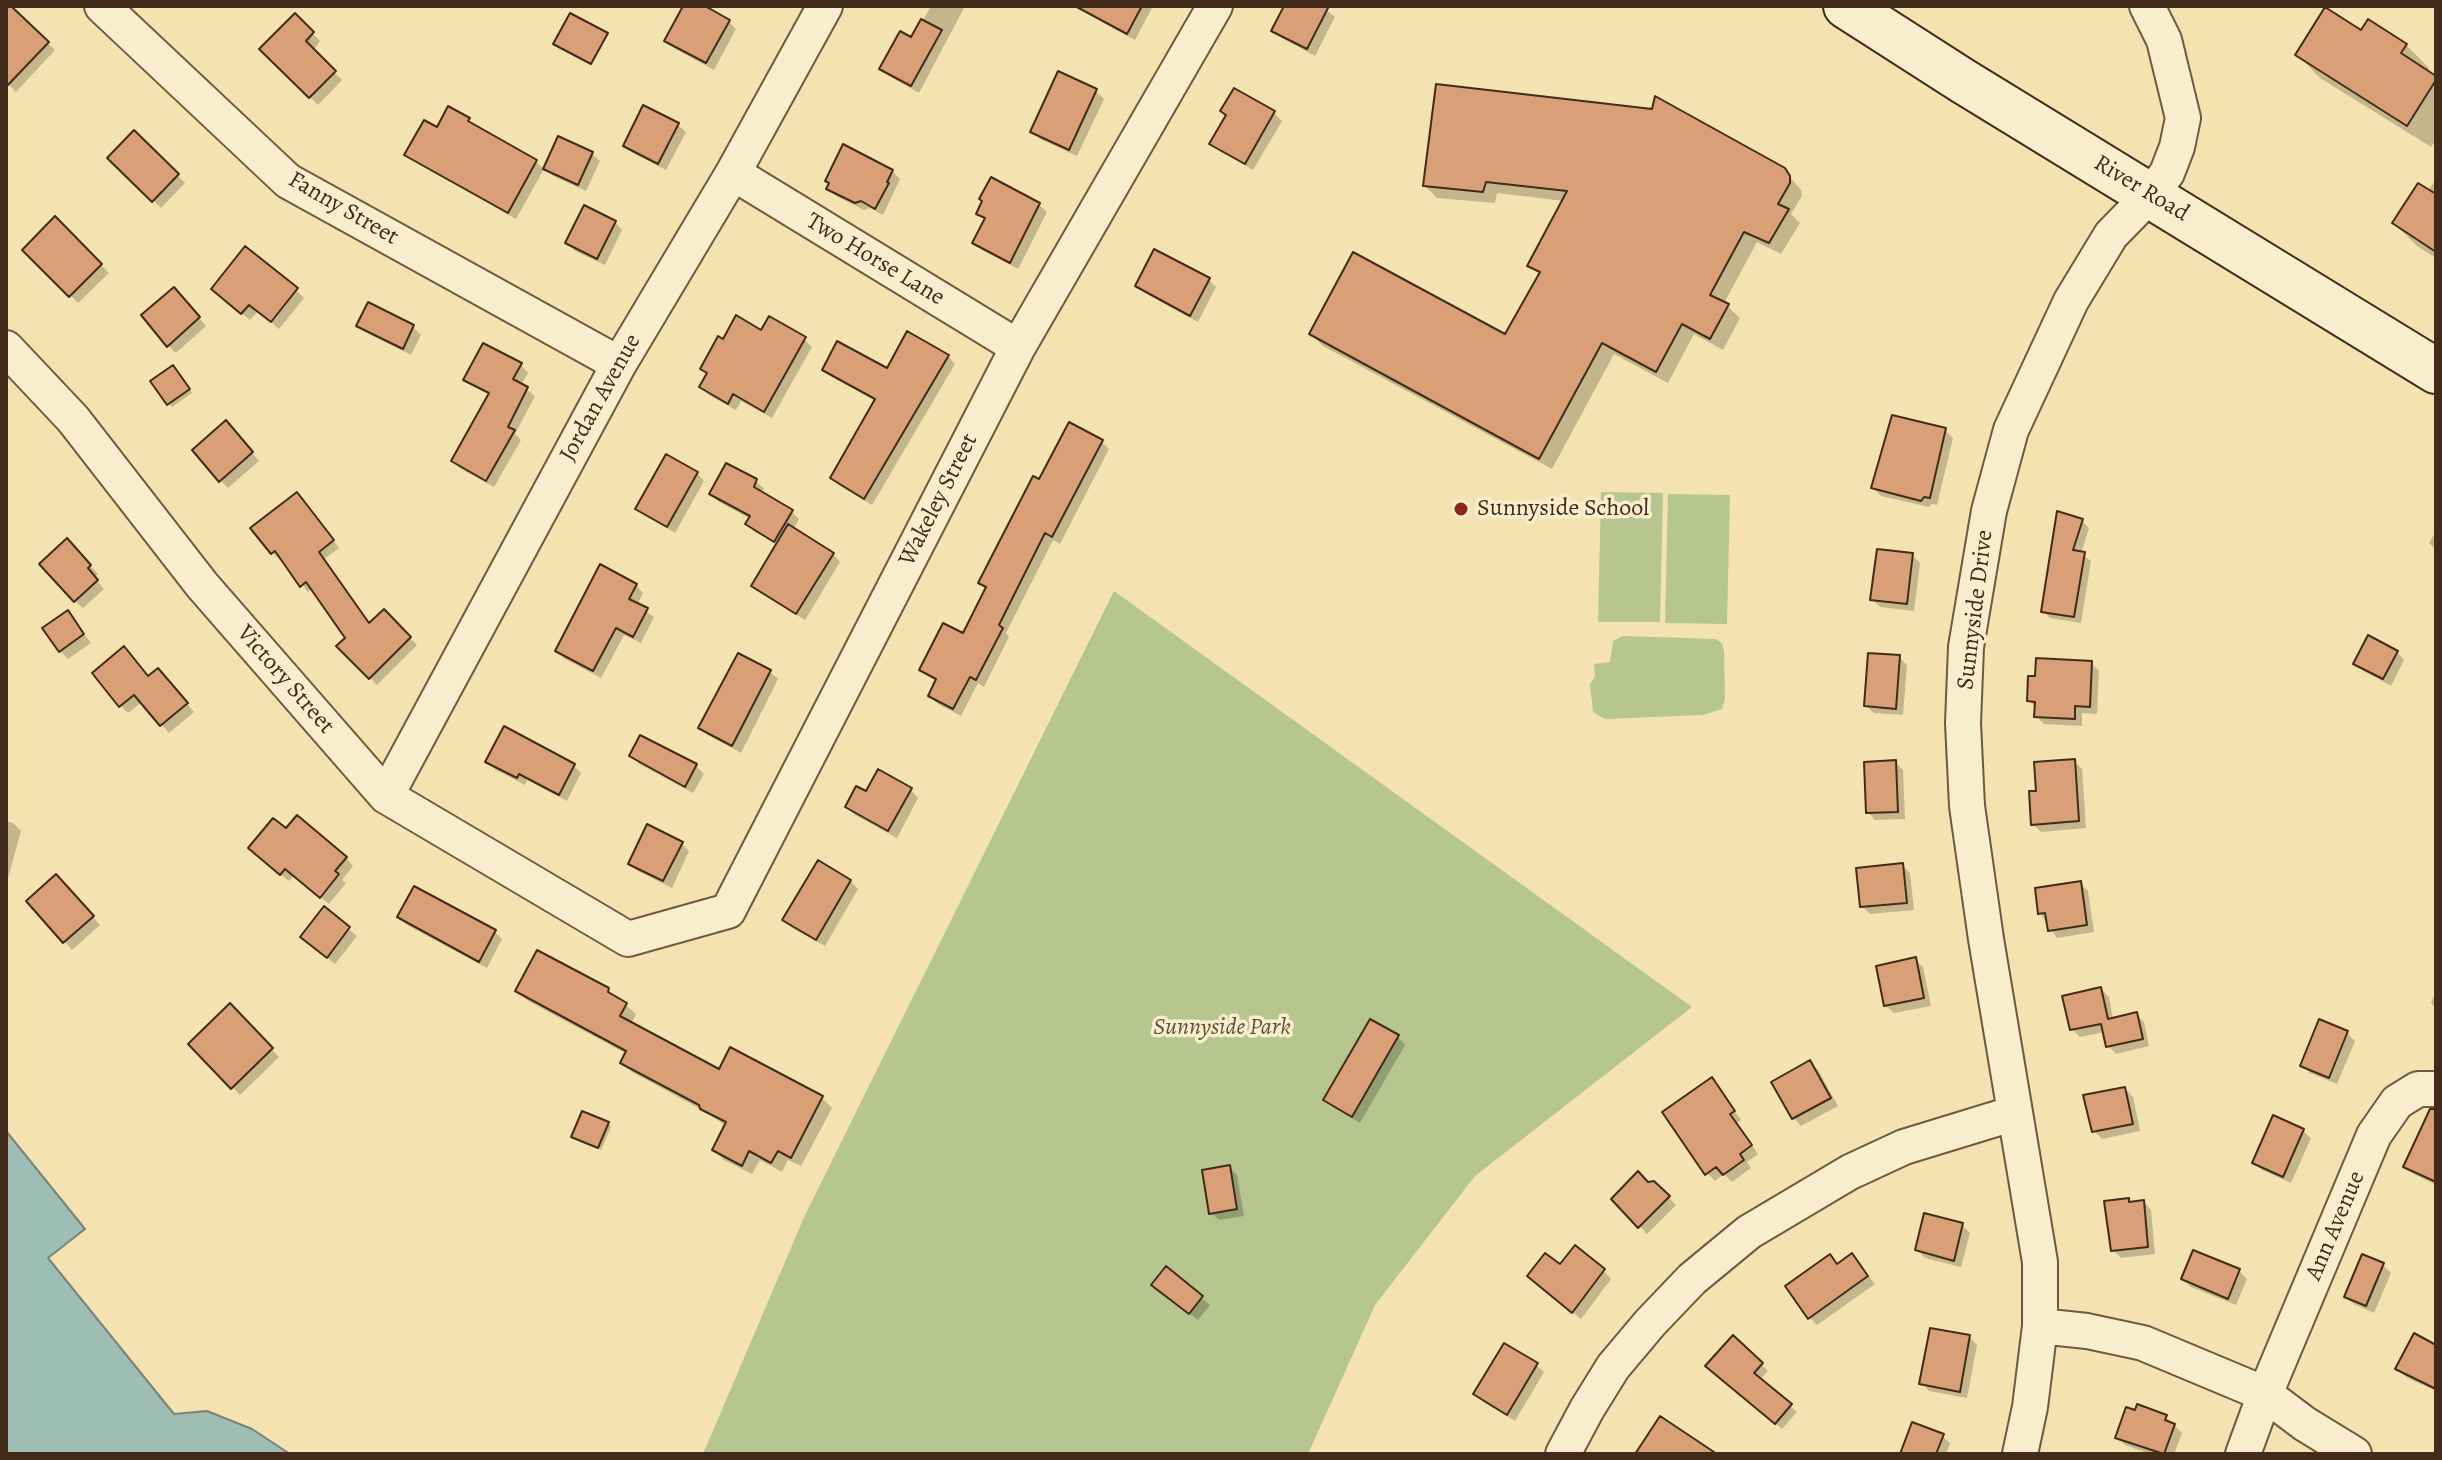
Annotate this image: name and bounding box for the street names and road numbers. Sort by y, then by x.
street label: River Road [2088,149,2194,229]
street label: Fanny Street [283,166,403,252]
street label: Two Horse Lane [801,207,949,313]
street label: Jordan Avenue [554,329,648,467]
street label: Wakeley Street [893,429,985,571]
street label: Sunnyside Drive [1952,528,2000,692]
street label: Victory Street [230,620,340,740]
street label: Ann Avenue [2300,1167,2372,1285]

